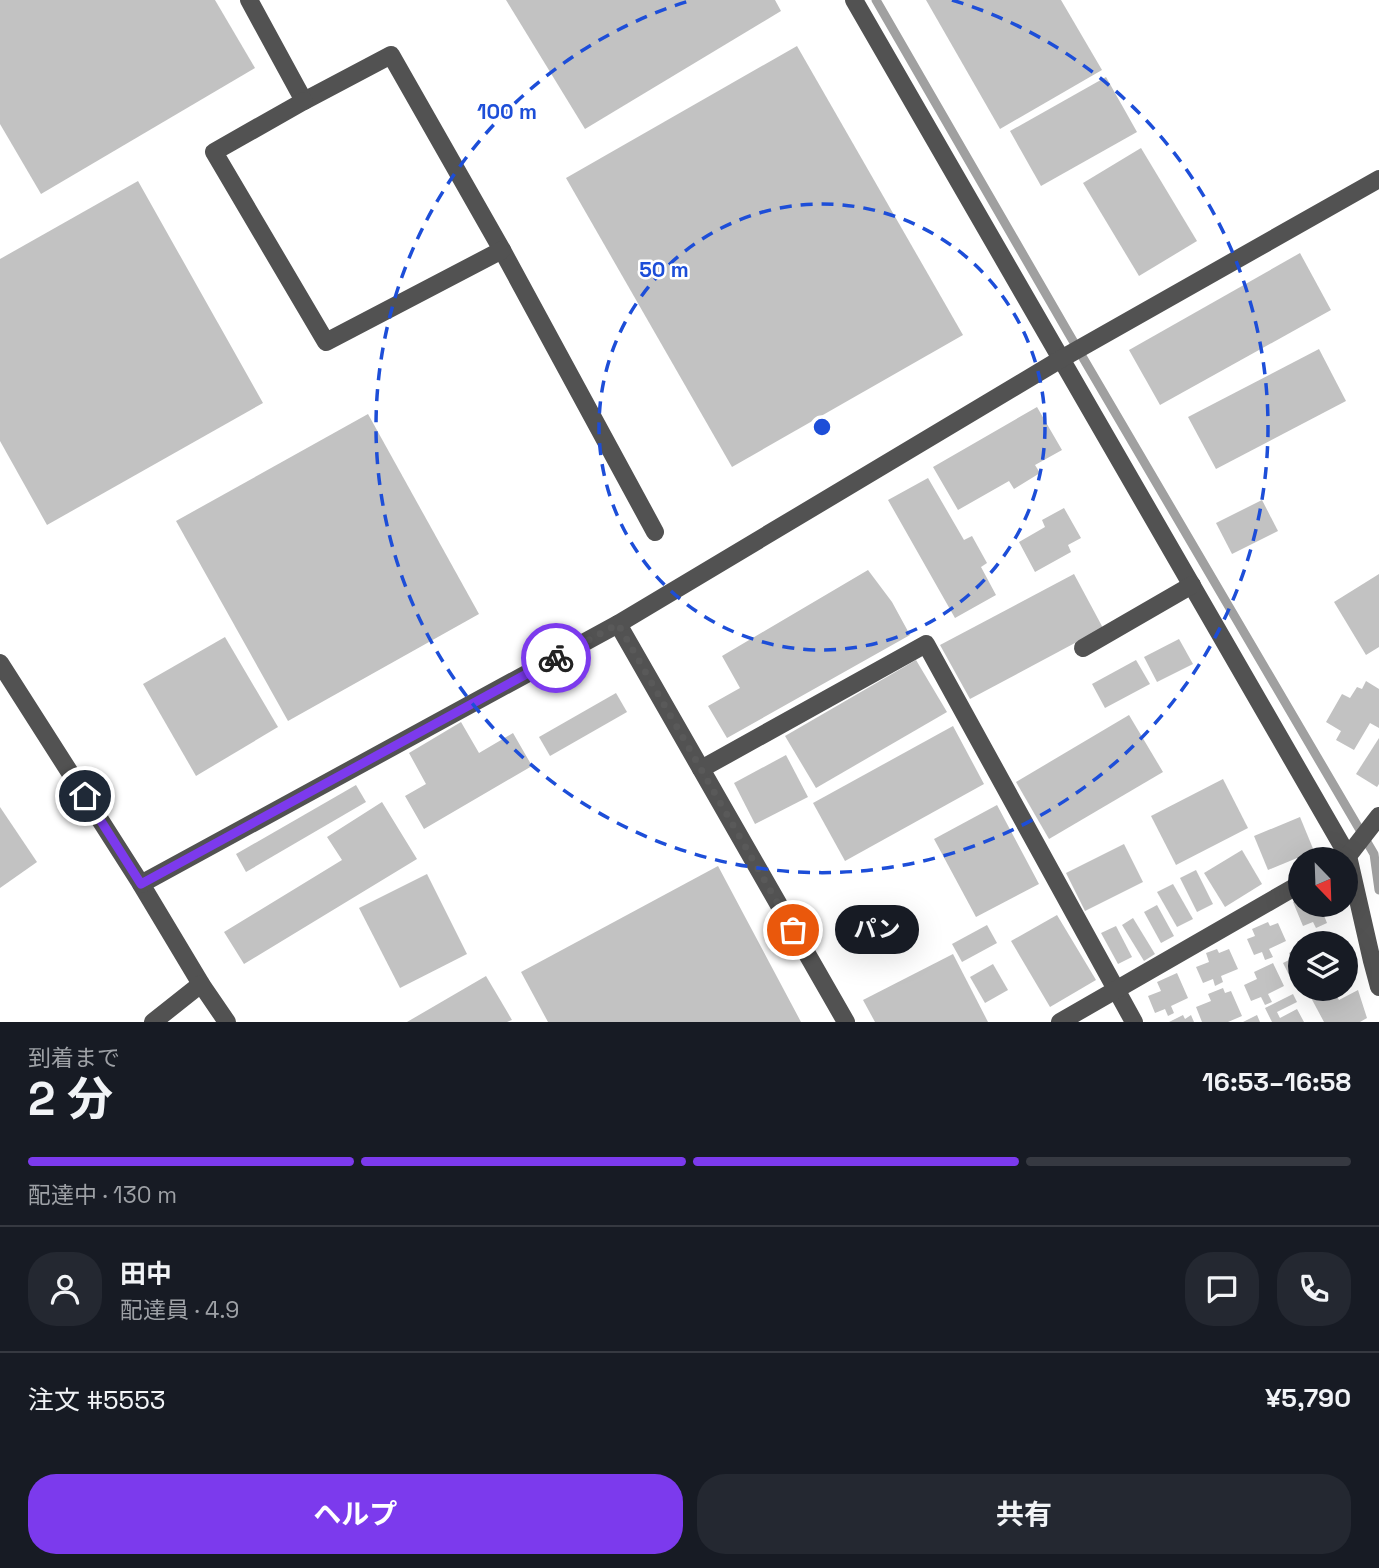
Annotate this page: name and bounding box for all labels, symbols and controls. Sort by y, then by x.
text: 100 m [477,98,537,125]
text: 50 m [639,256,689,283]
centre of rings [810,415,834,439]
courier [521,623,591,693]
icon: bike [537,639,575,677]
pin [55,766,115,826]
icon: home [66,777,104,815]
north arrow [1288,847,1358,917]
map controls [1288,847,1358,1001]
pin [763,900,823,960]
callout: パン [835,906,919,954]
icon: bag [774,911,812,949]
text: パン [853,914,901,944]
button: layers [1288,931,1358,1001]
text: 到着まで [28,1043,120,1073]
text: 16:53–16:58 [1202,1065,1351,1099]
text: 2 分 [28,1070,113,1128]
text: 配達中 · 130 m [28,1180,177,1210]
button: person [28,1252,102,1326]
button: chat [1185,1252,1259,1326]
button: phone [1277,1252,1351,1326]
text: 田中 [120,1257,172,1291]
text: 配達員 · 4.9 [120,1295,239,1325]
text: ¥5,790 [1265,1381,1351,1415]
text: 注文 #5553 [28,1383,165,1417]
button: ヘルプ [28,1474,683,1554]
button: 共有 [697,1474,1351,1554]

